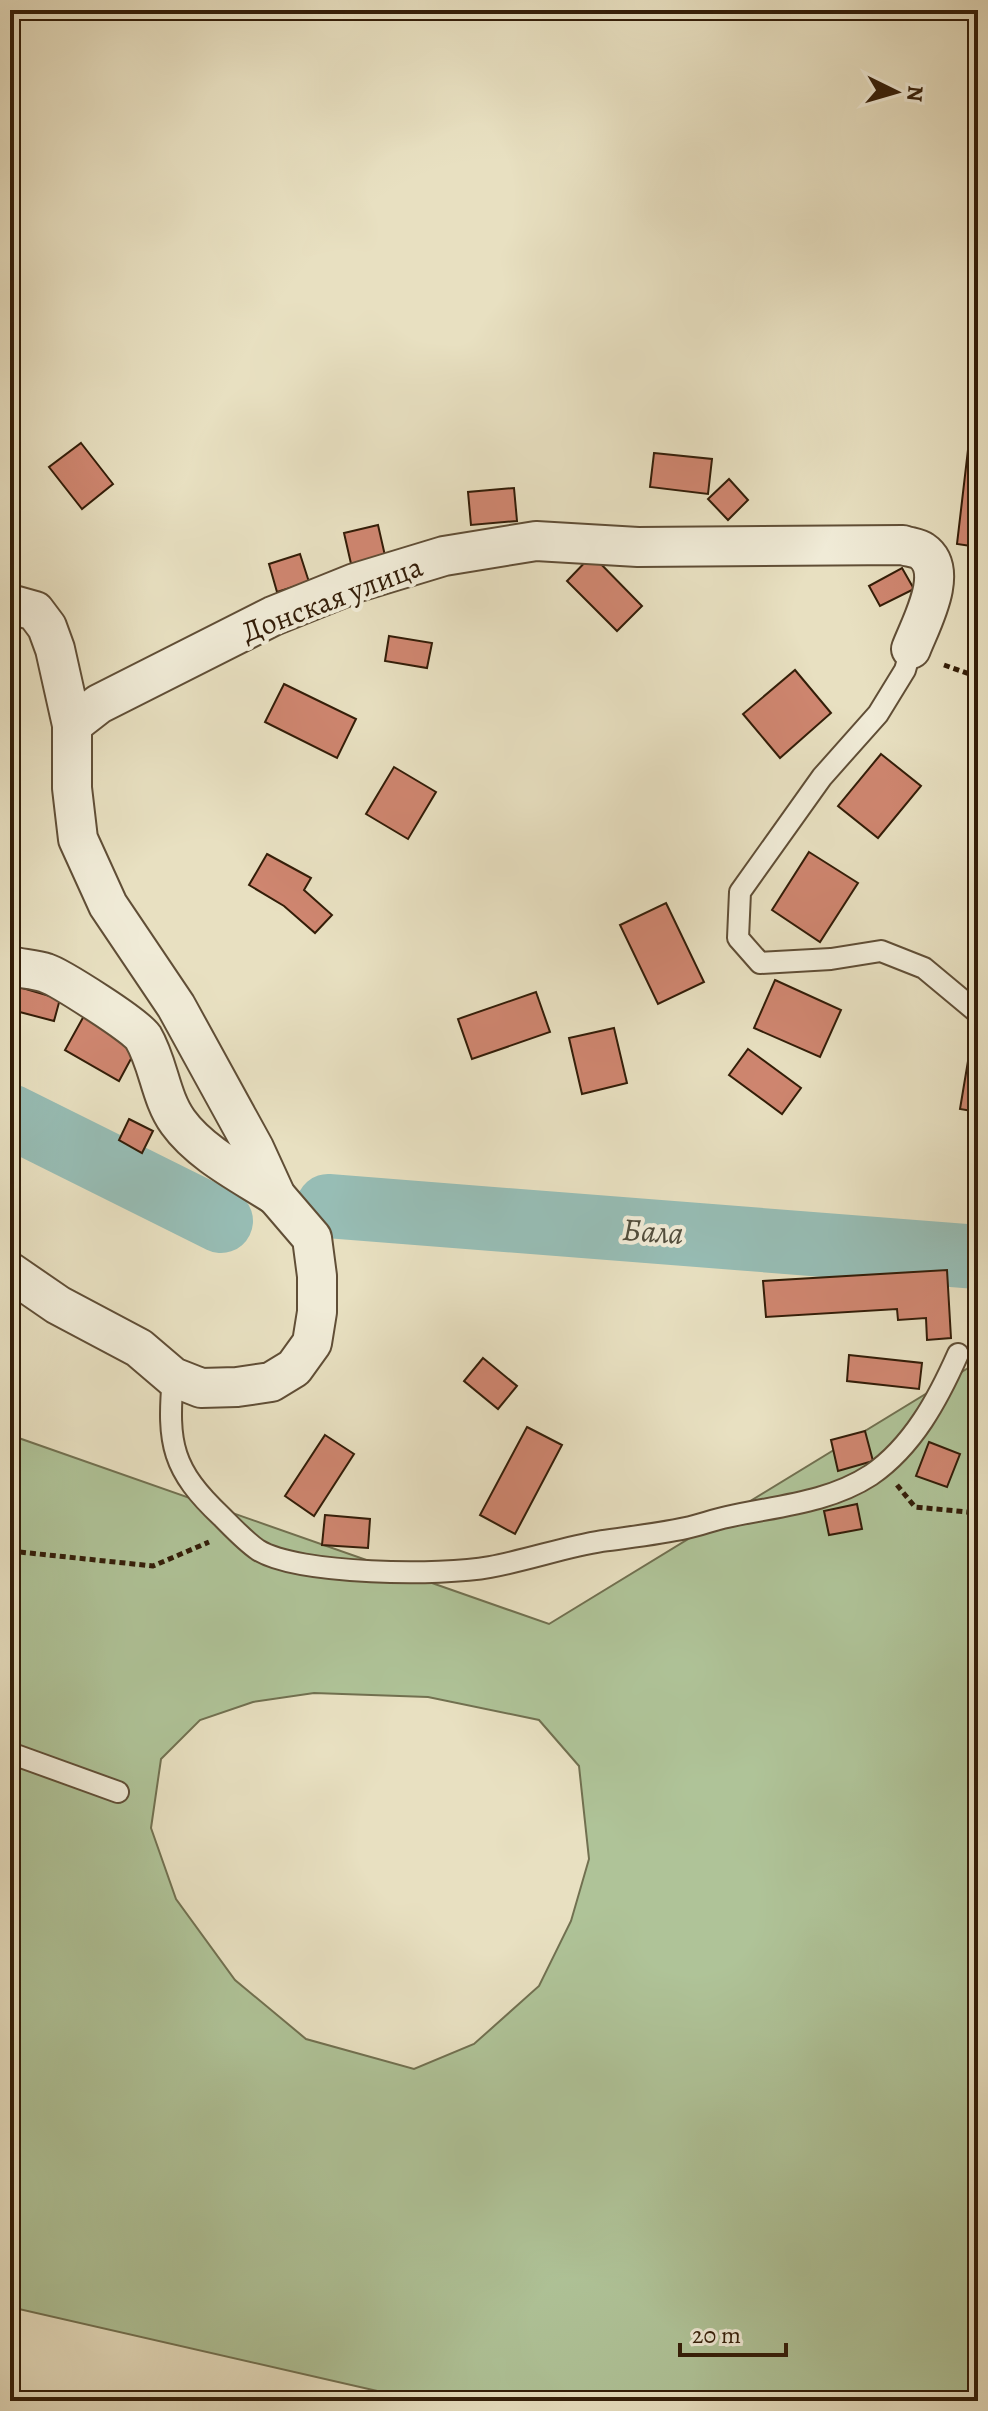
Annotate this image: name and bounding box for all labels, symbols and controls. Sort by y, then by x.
north arrow [856,52,936,132]
text: N [899,84,931,103]
street label: Донская улица [236,546,428,652]
water label: Бала [621,1207,685,1255]
scale bar [680,2307,786,2357]
text: 20 m [692,2319,741,2351]

